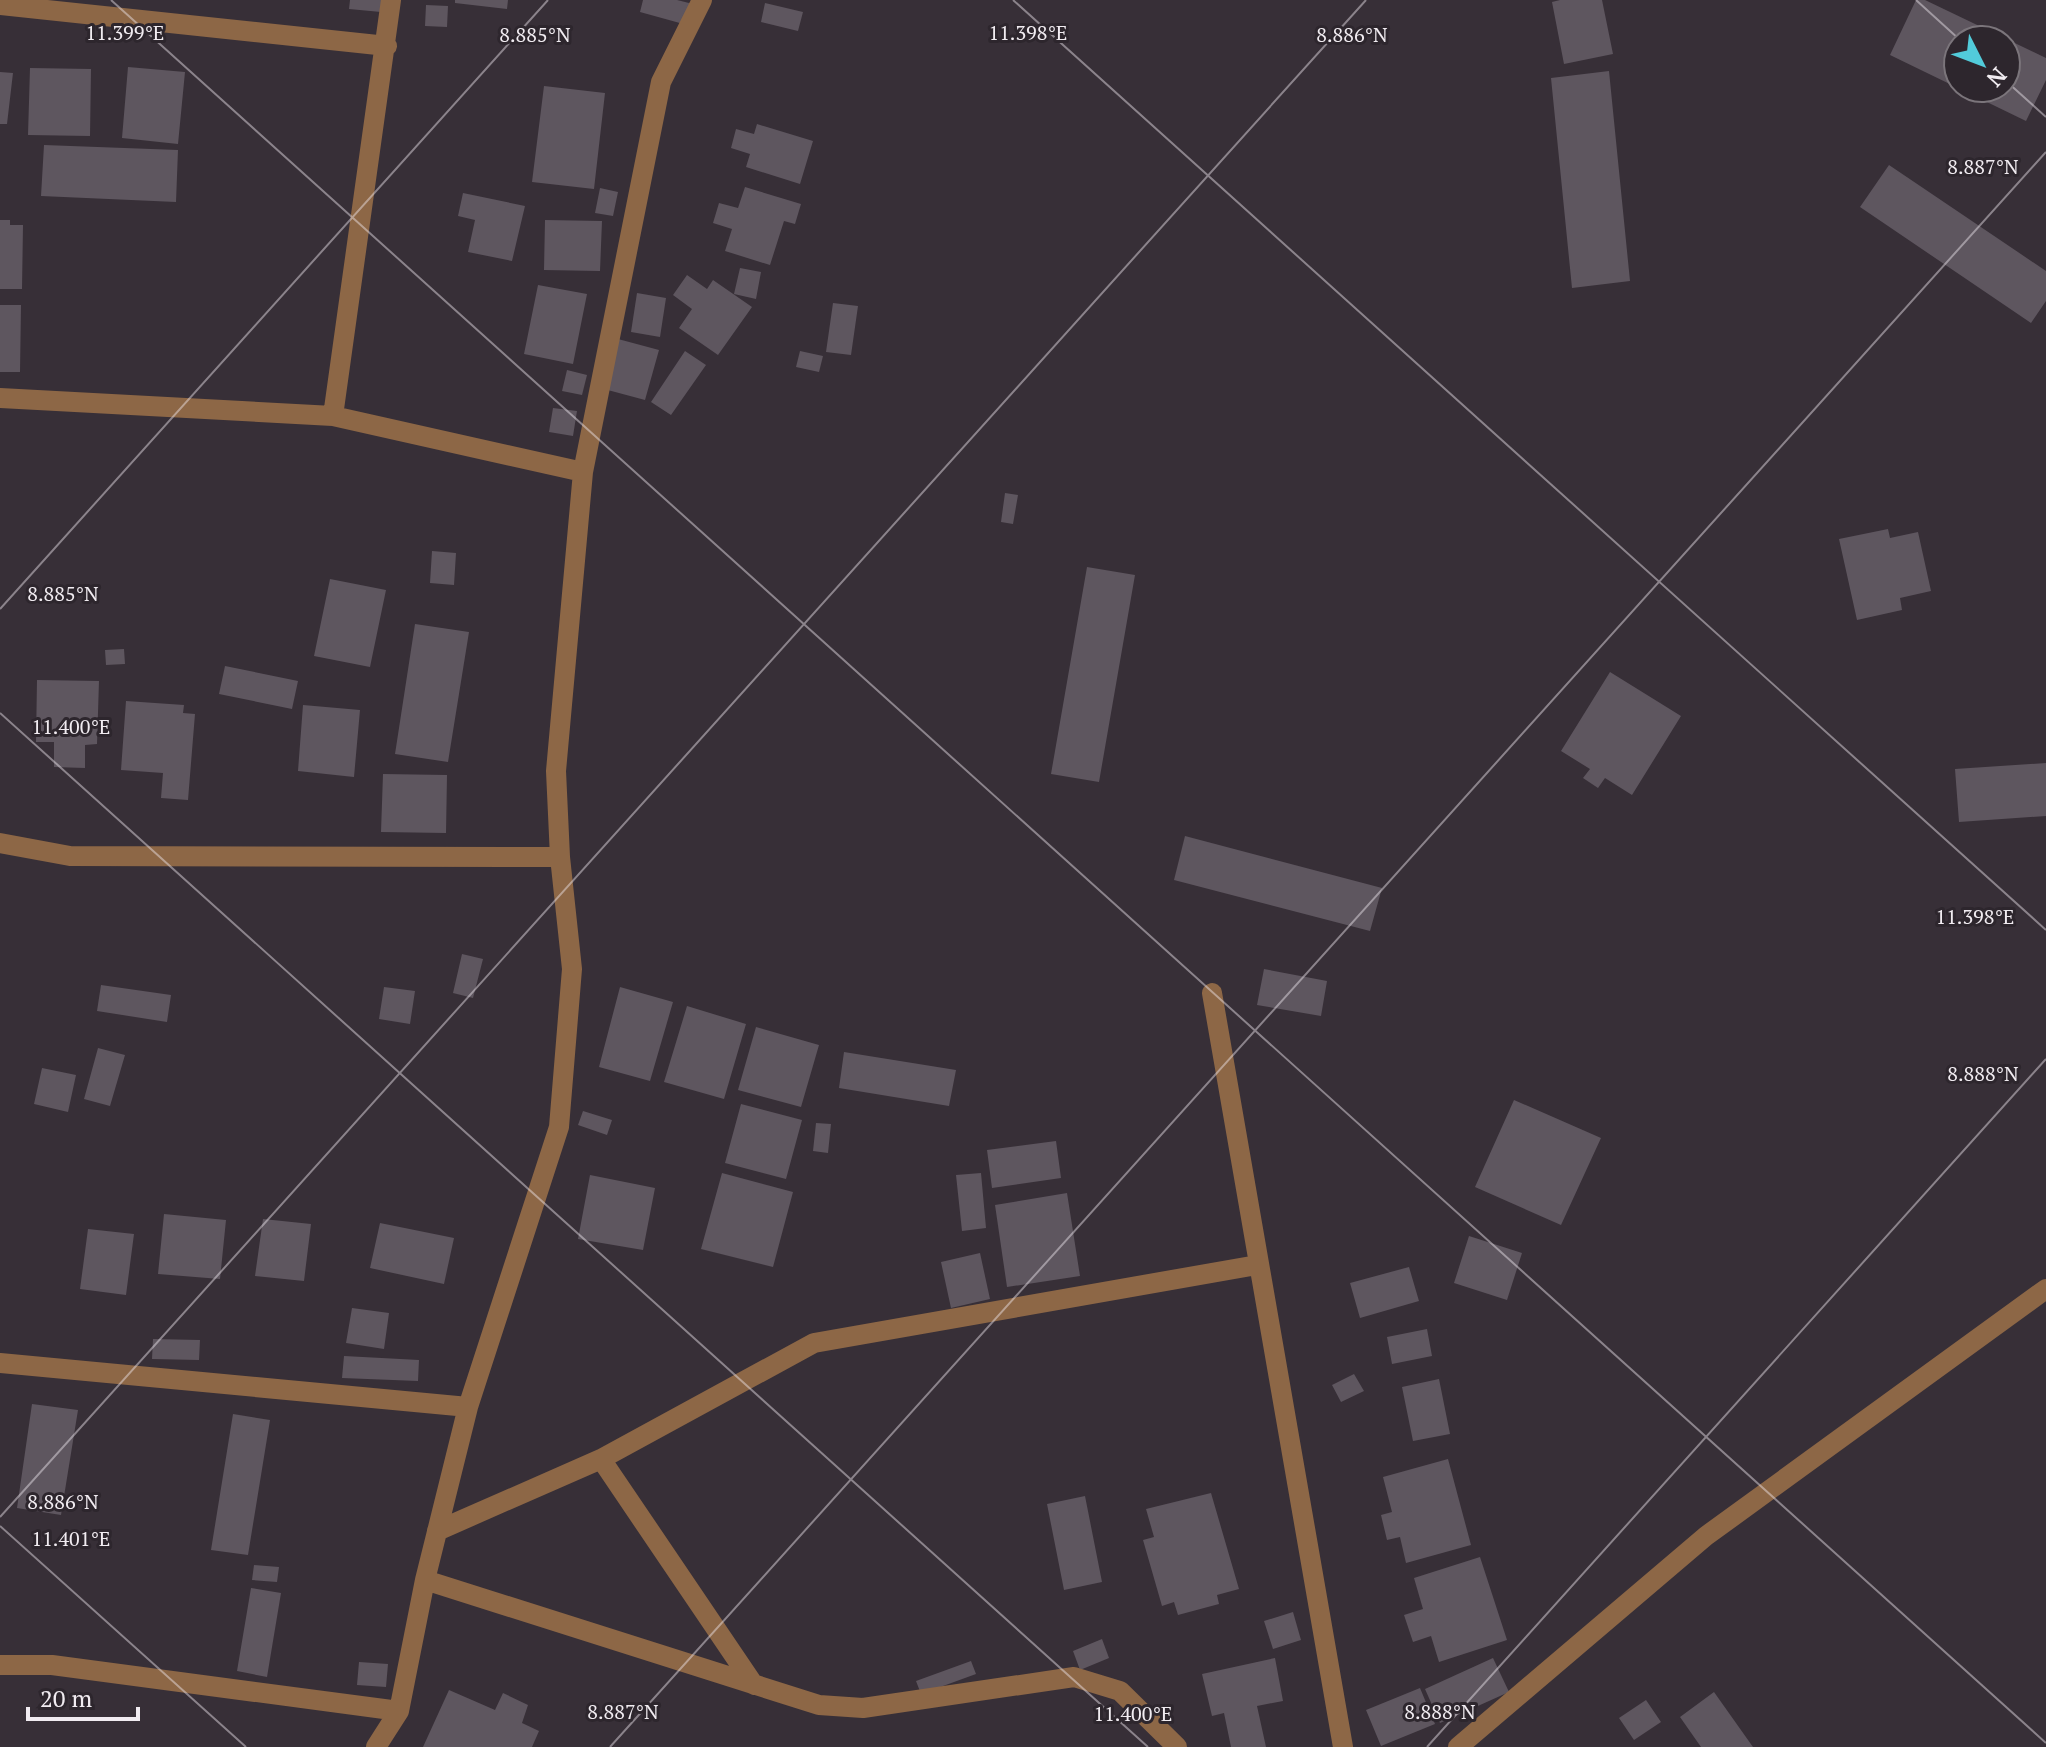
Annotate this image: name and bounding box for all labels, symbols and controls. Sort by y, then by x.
text: 11.399°E [86,19,165,46]
text: 11.398°E [989,19,1068,46]
text: 8.885°N [499,21,571,48]
text: 8.886°N [1316,21,1388,48]
north arrow [1942,24,2022,104]
text: N [1981,62,2014,94]
text: 8.887°N [1947,153,2019,180]
text: 8.885°N [27,580,99,607]
text: 11.400°E [32,713,111,740]
text: 11.398°E [1936,903,2015,930]
text: 8.888°N [1947,1060,2019,1087]
text: 8.886°N [27,1488,99,1515]
text: 11.401°E [32,1525,111,1552]
scale bar [28,1671,138,1721]
text: 20 m [40,1682,92,1714]
text: 8.887°N [587,1698,659,1725]
text: 8.888°N [1404,1698,1476,1725]
text: 11.400°E [1094,1700,1173,1727]

